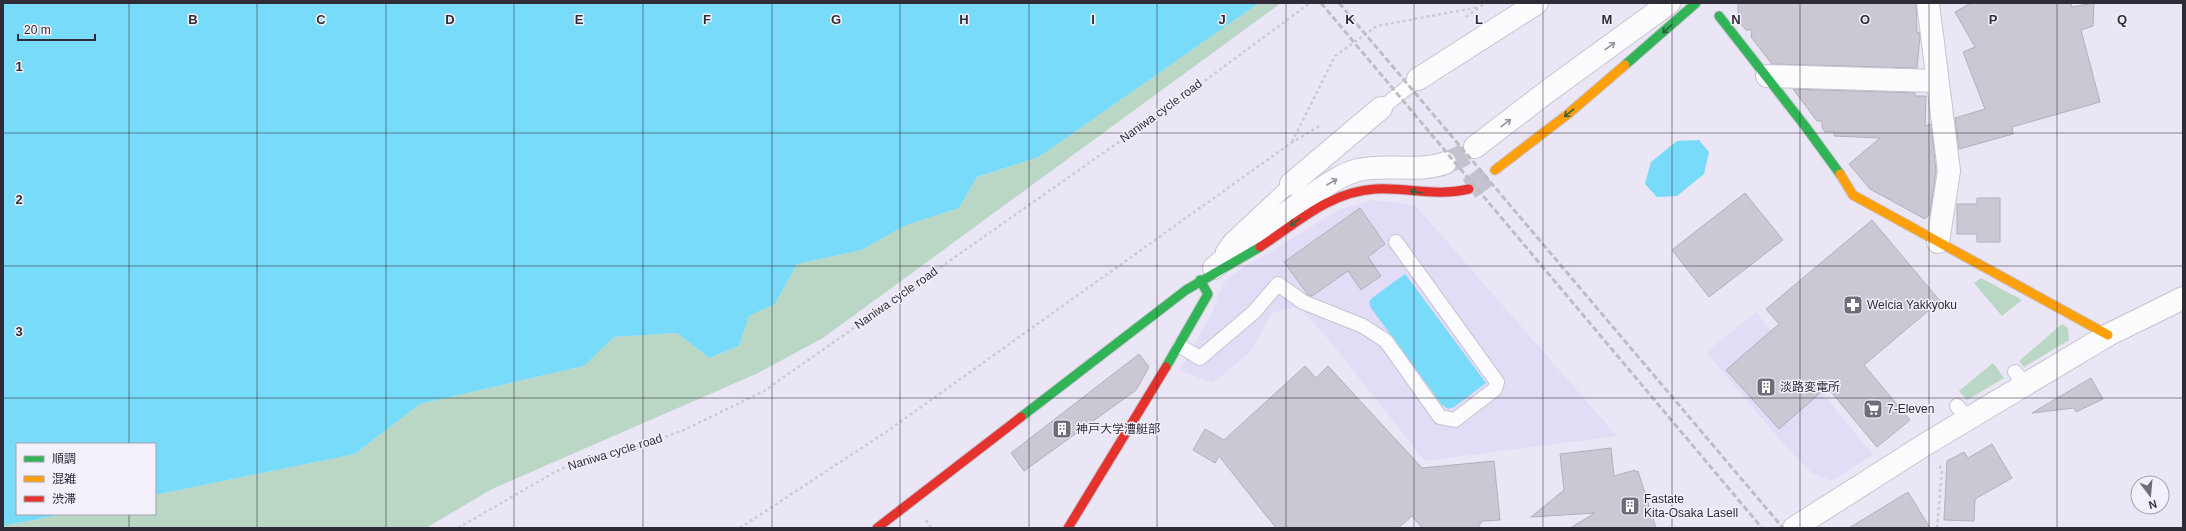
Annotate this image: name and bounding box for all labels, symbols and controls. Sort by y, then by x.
text: B [188,12,198,27]
text: C [316,12,326,27]
text: D [445,12,455,27]
text: E [575,12,584,27]
text: F [703,12,711,27]
text: G [831,12,841,27]
text: H [959,12,969,27]
text: I [1091,12,1095,27]
text: J [1218,12,1226,27]
text: K [1345,12,1355,27]
text: L [1475,12,1483,27]
text: M [1602,12,1612,27]
text: N [1731,12,1741,27]
text: O [1860,12,1870,27]
text: P [1989,12,1998,27]
text: Q [2117,12,2127,27]
scale bar [18,16,95,42]
text: 20 m [24,23,51,37]
one-way arrow [1663,24,1673,33]
one-way arrow [1604,42,1615,50]
text: 1 [15,59,23,74]
street label: Naniwa cycle road [1117,77,1205,145]
one-way arrow [1563,109,1574,118]
one-way arrow [1500,119,1511,128]
one-way arrow [1326,178,1338,186]
one-way arrow [1410,188,1423,196]
text: 2 [15,192,23,207]
one-way arrow [1289,218,1300,226]
street label: Naniwa cycle road [852,264,940,332]
pharmacy icon: Welcia Yakkyoku [1842,294,1864,316]
place label: Welcia Yakkyoku [1867,298,1957,312]
text: 3 [15,324,23,339]
building icon: 淡路変電所 [1755,376,1777,398]
place label: 淡路変電所 [1780,380,1840,394]
supermarket icon: 7-Eleven [1862,398,1884,420]
place label: 7-Eleven [1887,402,1934,416]
building icon: 神戸大学漕艇部 [1051,418,1073,440]
place label: 神戸大学漕艇部 [1076,422,1160,436]
street label: Naniwa cycle road [566,431,664,473]
legend [16,443,156,515]
text: 順調 [52,452,76,466]
text: 混雑 [52,472,76,486]
north arrow [2130,475,2170,515]
text: 渋滞 [52,492,76,506]
place label: Fastate Kita-Osaka Lasell [1644,492,1738,520]
building icon: Fastate Kita-Osaka Lasell [1619,495,1641,517]
text: N [2147,498,2158,511]

